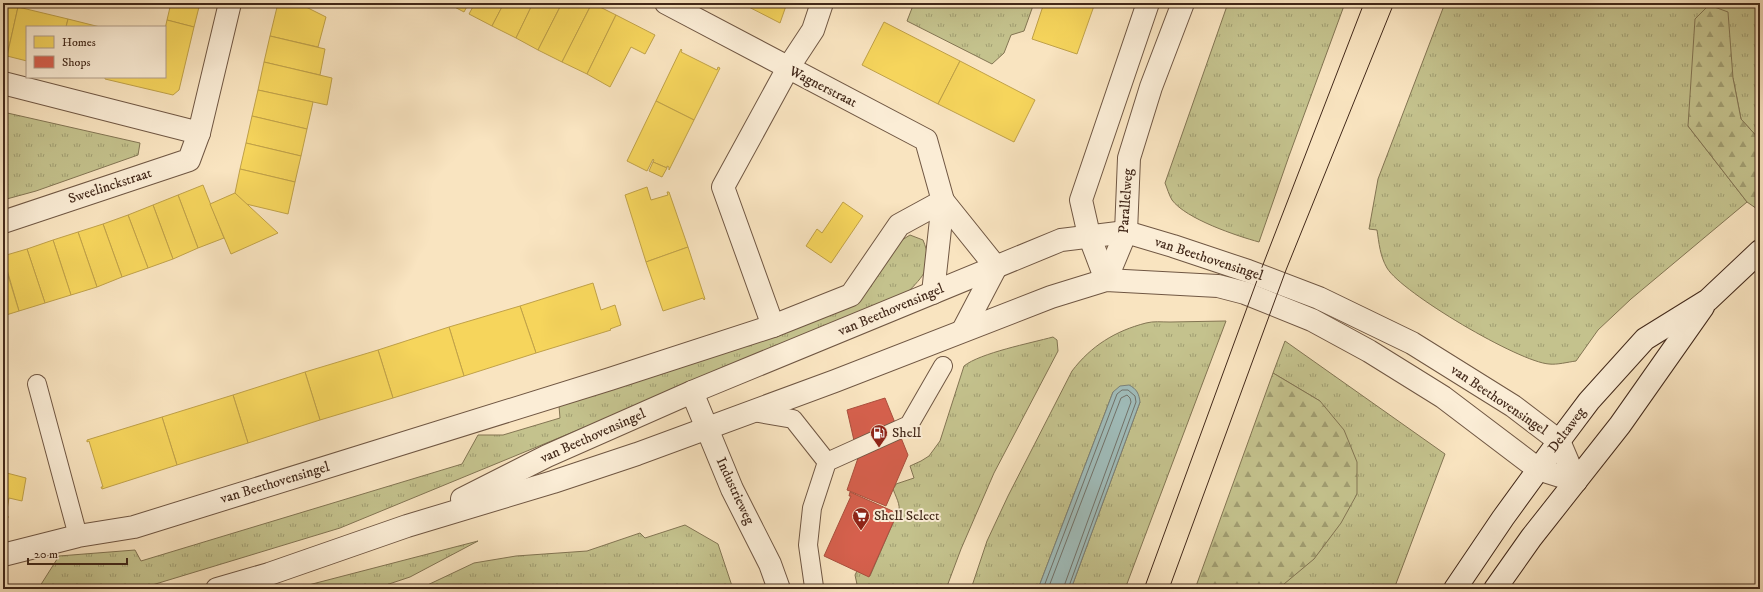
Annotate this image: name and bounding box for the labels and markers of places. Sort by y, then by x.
fuel station icon: Shell [869,423,889,448]
place label: Shell [892,424,922,442]
supermarket icon: Shell Select [851,506,871,531]
place label: Shell Select [874,507,940,525]

